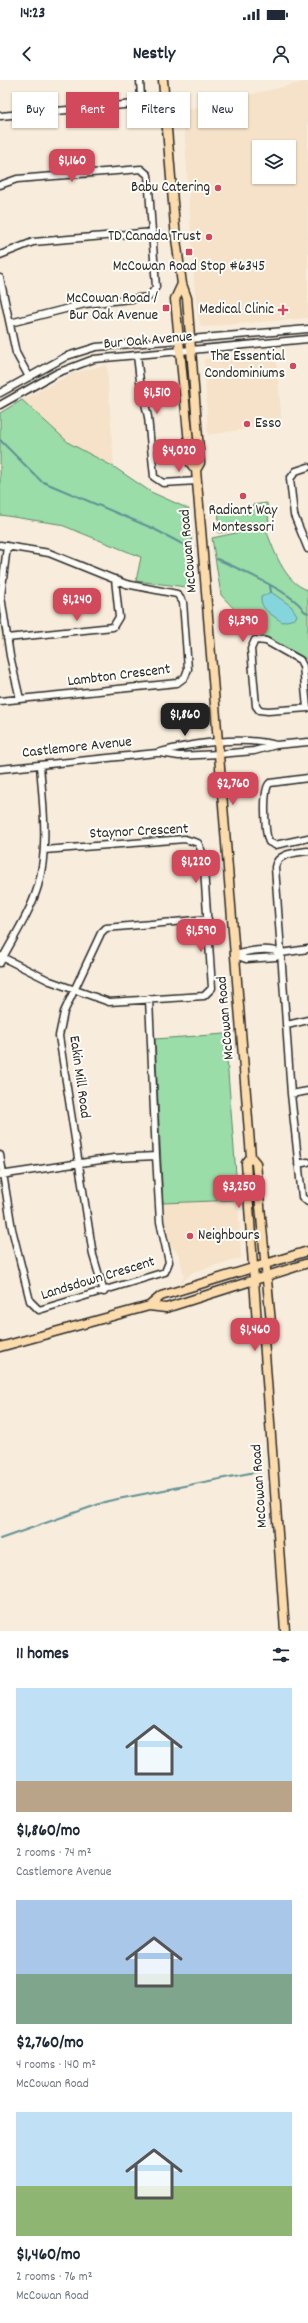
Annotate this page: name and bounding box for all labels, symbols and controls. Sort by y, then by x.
text: 14:23 [20,3,45,25]
text: Nestly [133,42,175,67]
icon: back [16,43,38,65]
icon: person [270,43,292,65]
chip: Buy [12,92,58,128]
chip: Rent [66,92,119,128]
chip: Filters [127,92,190,128]
chip: New [198,92,248,128]
map controls [252,140,296,184]
button: layers [252,140,296,184]
pin: $1,160 [39,149,105,183]
text: $1,160 [58,152,86,171]
place label: Babu Catering [131,177,210,199]
marker: Babu Catering [213,183,223,193]
place label: TD Canada Trust [108,226,201,248]
marker: TD Canada Trust [204,232,214,242]
marker: McCowan Road Stop #6345 [184,247,194,257]
place label: McCowan Road Stop #6345 [113,256,265,278]
place label: McCowan Road / Bur Oak Avenue [66,288,158,327]
place label: Medical Clinic [199,299,274,321]
marker: McCowan Road / Bur Oak Avenue [161,303,171,313]
marker: Medical Clinic [277,304,289,316]
street label: Bur Oak Avenue [103,326,194,356]
place label: The Essential Condominiums [204,346,285,385]
marker: The Essential Condominiums [288,361,298,371]
pin: $1,510 [124,381,190,415]
text: $1,510 [143,384,171,403]
place label: Esso [255,413,281,435]
marker: Esso [242,419,252,429]
pin: $4,020 [146,439,212,473]
text: $4,020 [162,442,196,461]
marker: Radiant Way Montessori [238,491,248,501]
place label: Radiant Way Montessori [209,500,278,539]
street label: McCowan Road [174,508,204,594]
pin: $1,240 [44,588,110,622]
text: $1,240 [62,591,92,610]
pin: $1,390 [210,609,276,643]
text: $1,390 [228,612,258,631]
street label: Lambton Crescent [66,659,172,693]
pin: $1,860 [152,703,218,737]
text: $1,860 [170,706,200,725]
street label: Castlemore Avenue [21,731,133,765]
pin: $2,760 [200,772,266,806]
text: $2,760 [216,775,250,794]
street label: Staynor Crescent [89,818,189,846]
pin: $1,220 [163,850,229,884]
text: $1,220 [181,853,211,872]
pin: $1,590 [168,919,234,953]
text: $1,590 [186,922,216,941]
street label: McCowan Road [211,975,241,1061]
street label: Eakin Mill Road [62,1034,96,1120]
pin: $3,250 [206,1175,272,1209]
text: $3,250 [222,1178,256,1197]
place label: Neighbours [198,1225,260,1247]
marker: Neighbours [185,1231,195,1241]
street label: Landsdown Crescent [38,1251,158,1307]
pin: $1,460 [222,1318,288,1352]
text: $1,460 [240,1321,270,1340]
street label: McCowan Road [246,1443,274,1529]
text: 11 homes [16,1643,69,1667]
icon: filters [270,1644,292,1666]
icon: home [118,1714,190,1786]
text: $1,860/mo [16,1820,80,1844]
text: 2 rooms · 74 m² [16,1844,91,1863]
text: Castlemore Avenue [16,1863,111,1882]
icon: home [118,1926,190,1998]
text: $2,760/mo [16,2032,83,2056]
text: 4 rooms · 140 m² [16,2056,96,2075]
text: McCowan Road [16,2075,89,2094]
icon: home [118,2138,190,2210]
text: $1,460/mo [16,2244,80,2268]
text: 2 rooms · 76 m² [16,2268,92,2287]
text: McCowan Road [16,2287,89,2306]

